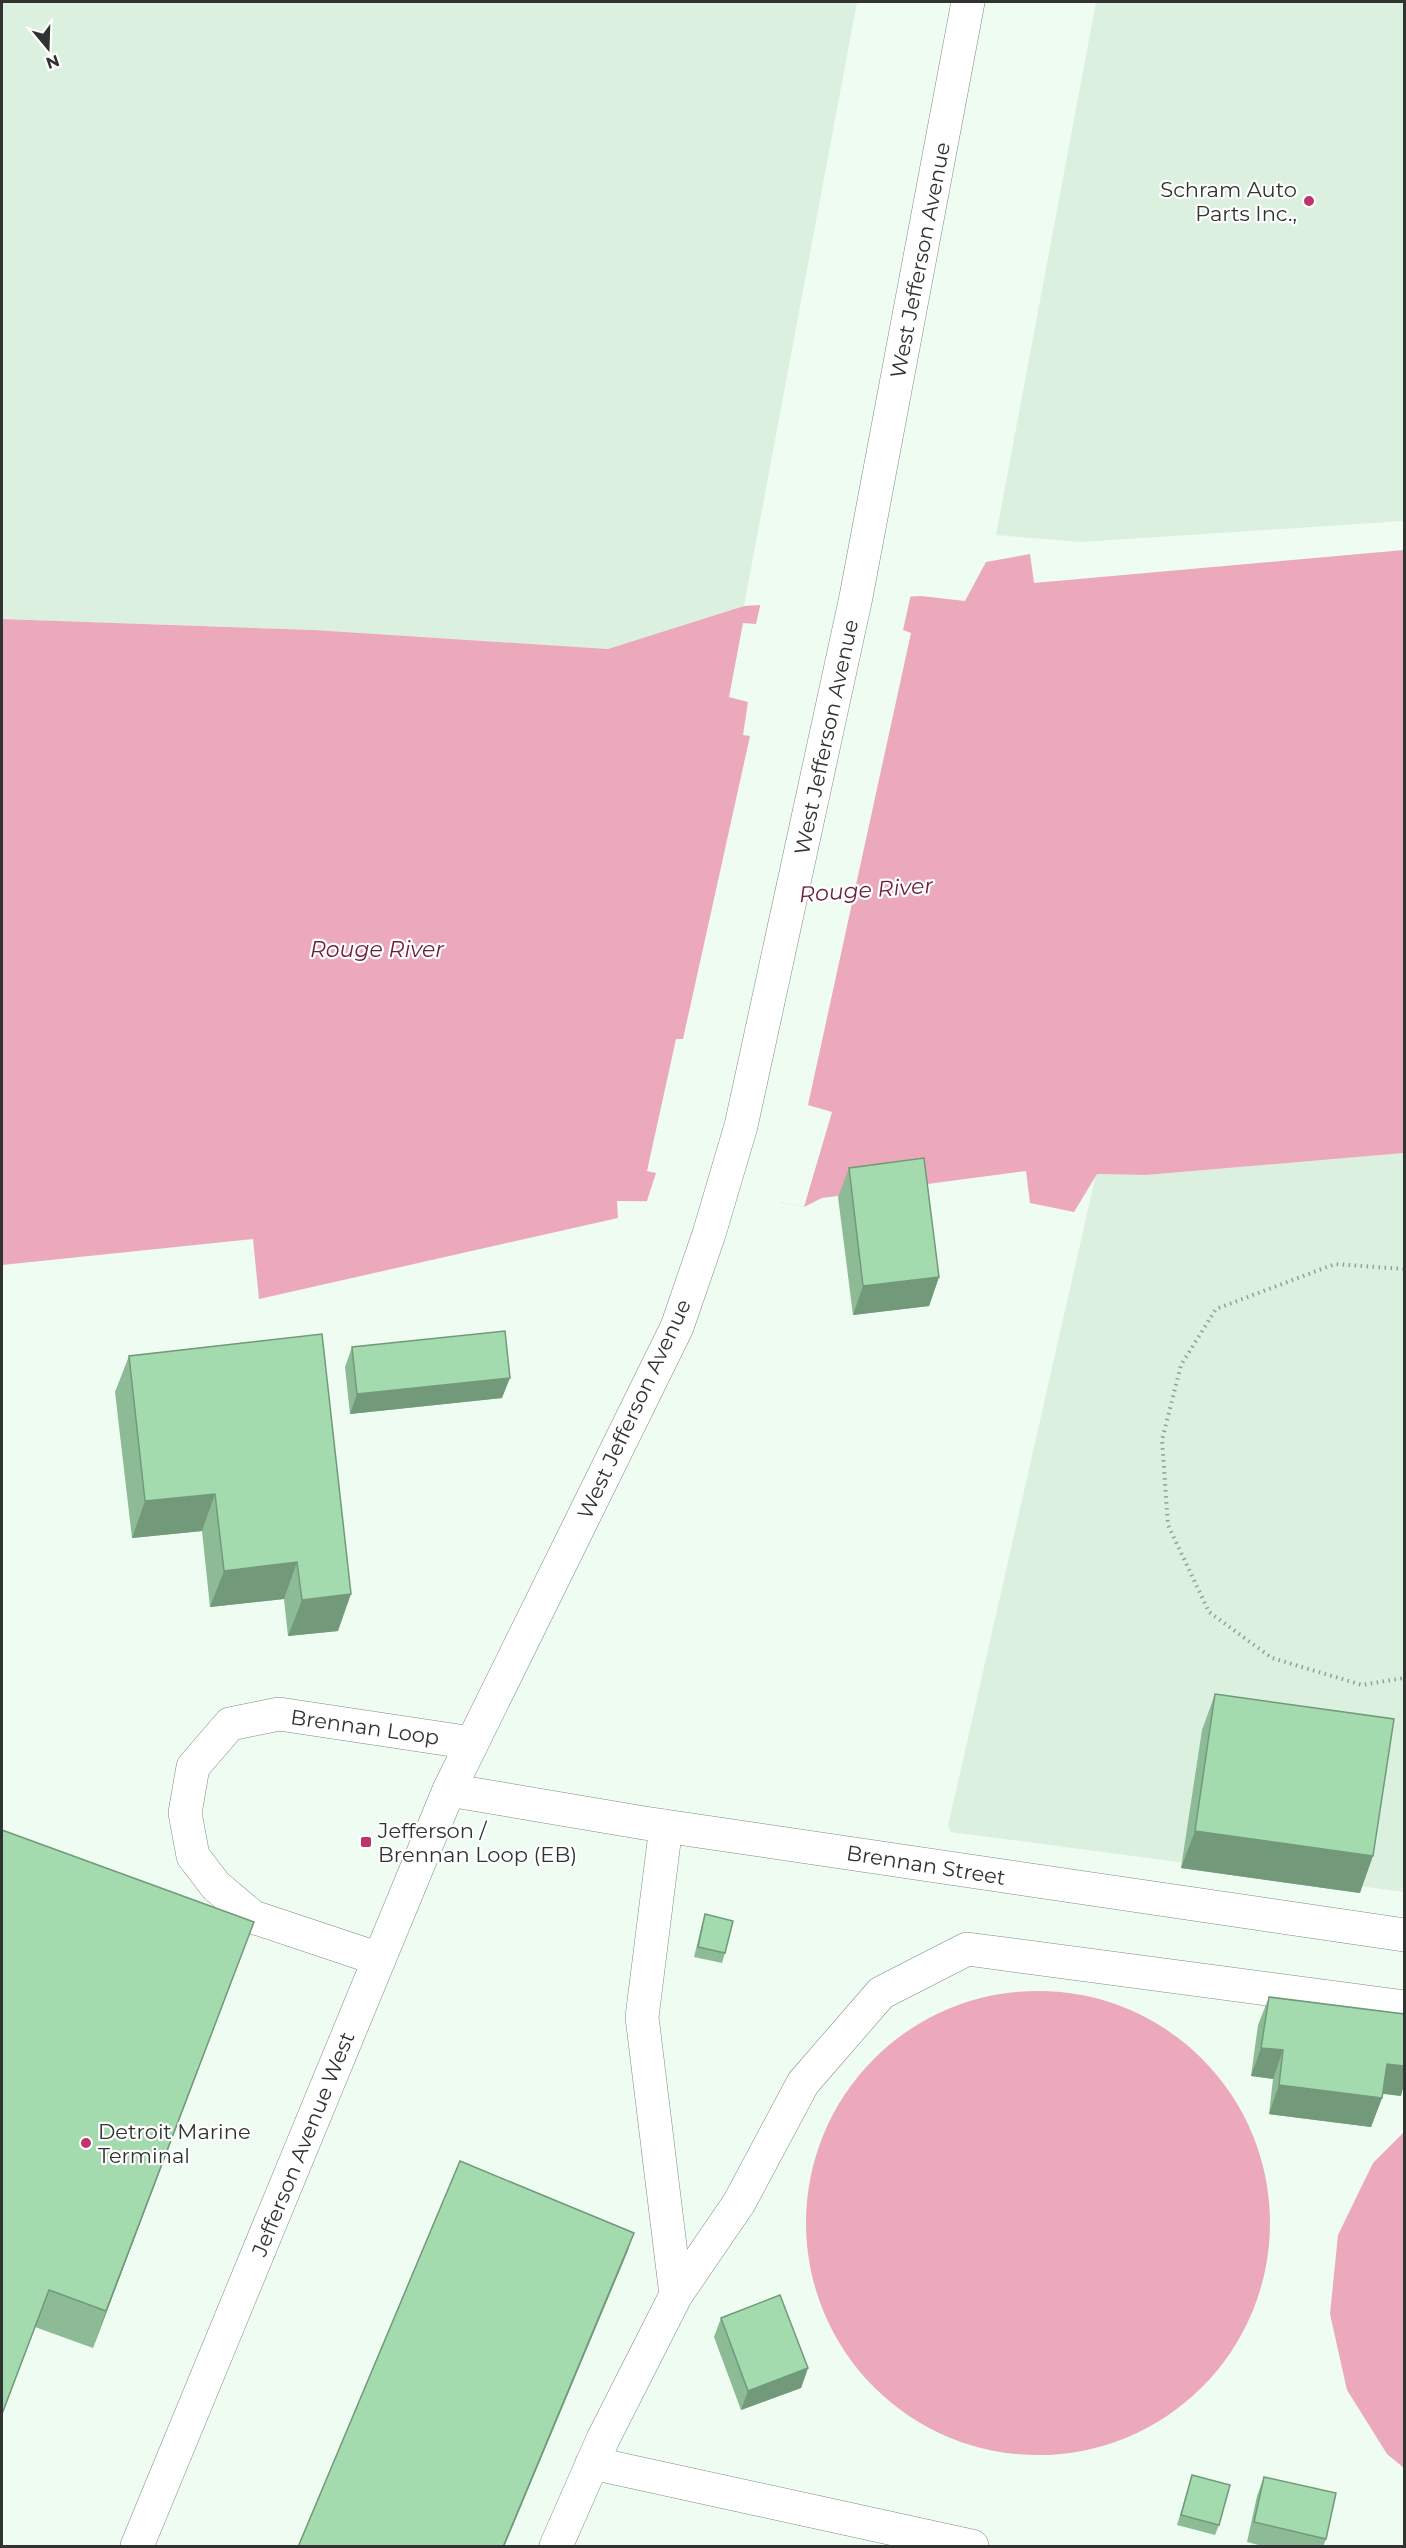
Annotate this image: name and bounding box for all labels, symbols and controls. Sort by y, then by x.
north arrow [18,18,78,78]
text: N [44,51,62,73]
street label: West Jefferson Avenue [885,140,955,380]
place label: Schram Auto Parts Inc., [1160,177,1297,226]
marker: Schram Auto Parts Inc., [1302,194,1316,208]
street label: West Jefferson Avenue [789,617,863,857]
water label: Rouge River [798,872,935,908]
water label: Rouge River [310,936,445,963]
street label: West Jefferson Avenue [572,1295,696,1523]
street label: Brennan Loop [289,1704,441,1750]
place label: Jefferson / Brennan Loop (EB) [377,1818,577,1867]
marker: Jefferson / Brennan Loop (EB) [359,1835,373,1849]
street label: Brennan Street [845,1840,1007,1890]
street label: Jefferson Avenue West [246,2028,360,2261]
place label: Detroit Marine Terminal [98,2119,251,2168]
marker: Detroit Marine Terminal [79,2136,93,2150]

